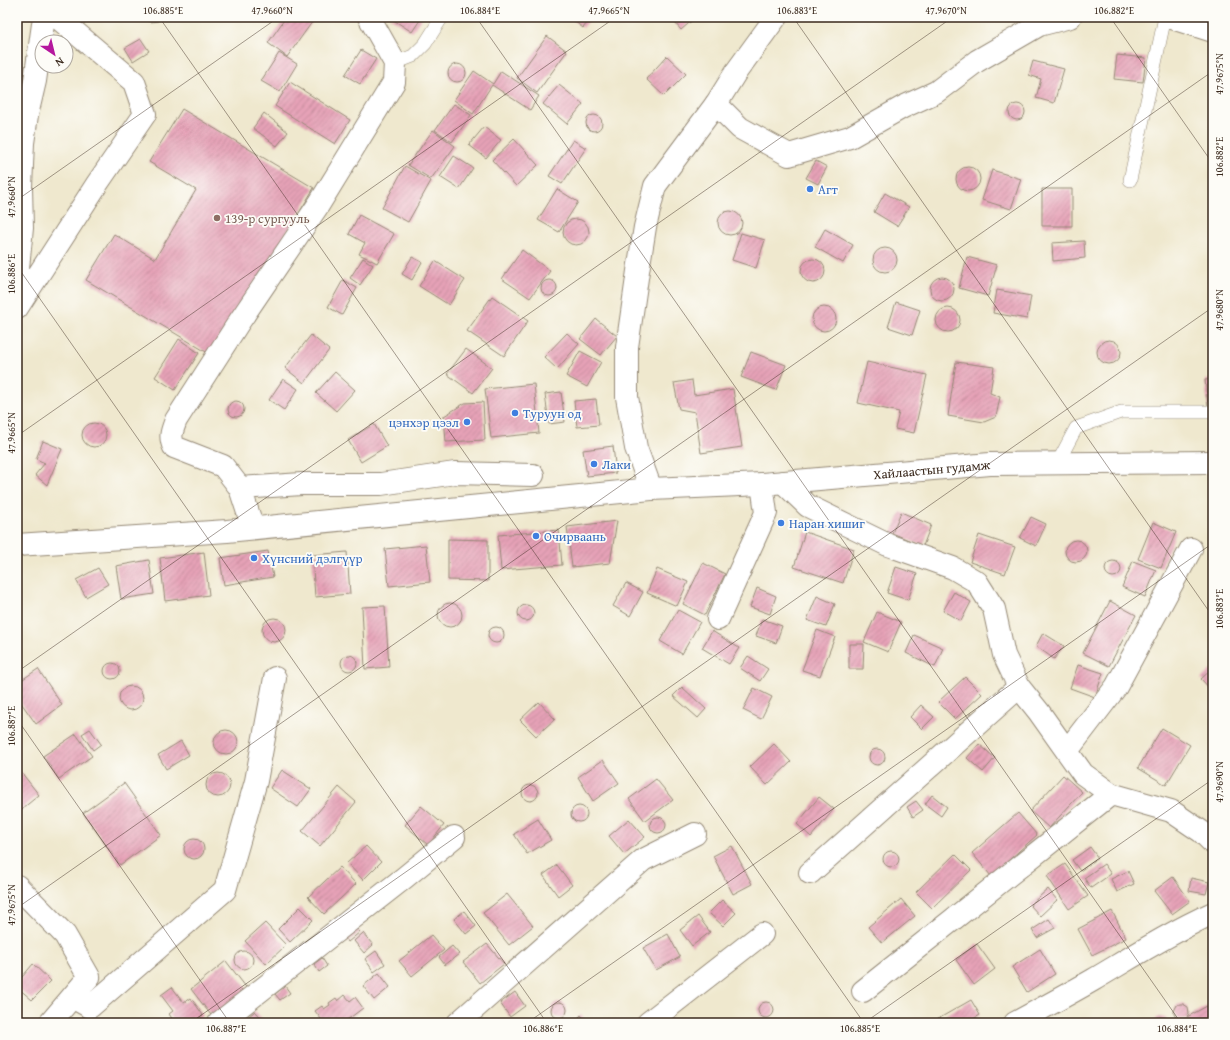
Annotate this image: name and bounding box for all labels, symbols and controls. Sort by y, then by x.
text: 106.885°E [143,3,183,18]
text: 47.9660°N [251,3,293,18]
text: 106.884°E [460,3,500,18]
text: 47.9665°N [588,3,630,18]
text: 106.883°E [777,3,817,18]
text: 47.9670°N [925,3,967,18]
text: 106.882°E [1094,3,1134,18]
north arrow [34,34,74,74]
text: 47.9675°N [1212,53,1227,95]
text: N [52,54,67,71]
text: 106.882°E [1212,137,1227,177]
text: 47.9660°N [4,176,19,218]
place label: Агт [818,180,838,199]
marker: Агт [805,184,815,194]
place label: 139-р сургууль [225,209,310,228]
marker: 139-р сургууль [212,213,222,223]
text: 106.886°E [4,254,19,294]
text: 47.9680°N [1212,289,1227,331]
place label: Туруун од [523,404,581,423]
marker: Туруун од [510,408,520,418]
text: 47.9665°N [4,412,19,454]
place label: цэнхэр цээл [389,413,459,432]
marker: цэнхэр цээл [462,417,472,427]
street label: Хайлаастын гудамж [872,454,991,484]
place label: Лаки [602,455,631,474]
marker: Лаки [589,459,599,469]
place label: Наран хишиг [789,514,865,533]
marker: Наран хишиг [776,518,786,528]
place label: Очирваань [544,527,606,546]
marker: Очирваань [531,531,541,541]
place label: Хүнсний дэлгүүр [262,549,363,568]
marker: Хүнсний дэлгүүр [249,553,259,563]
text: 106.883°E [1212,589,1227,629]
text: 106.887°E [4,706,19,746]
text: 47.9690°N [1212,761,1227,803]
text: 47.9675°N [4,884,19,926]
text: 106.887°E [206,1021,246,1036]
text: 106.886°E [523,1021,563,1036]
text: 106.885°E [840,1021,880,1036]
text: 106.884°E [1157,1021,1197,1036]

